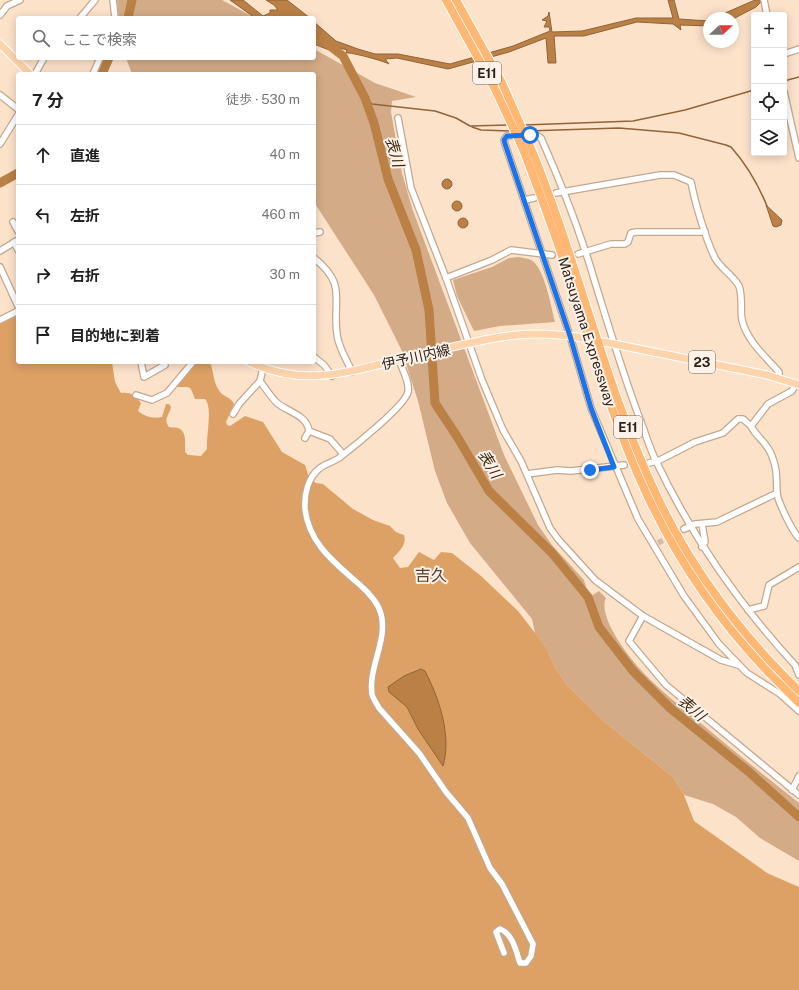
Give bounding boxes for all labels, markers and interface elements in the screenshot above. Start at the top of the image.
north arrow [703,12,739,48]
map controls [751,12,787,156]
button: + [751,12,787,48]
search box [16,16,316,60]
icon: search [30,27,52,49]
text: ここで検索 [62,31,137,48]
button: − [751,48,787,84]
road number: E11 [473,62,501,84]
button: locate [751,84,787,120]
text: 7 分 [32,90,63,110]
text: 徒歩 · 530 m [226,92,300,107]
button: layers [751,120,787,156]
route start [521,126,539,144]
water label: 表川 [383,135,408,171]
icon: ahead [32,144,54,166]
text: 直進 [70,147,100,164]
text: 40 m [269,147,300,162]
icon: left [32,204,54,226]
text: 左折 [70,207,100,224]
text: 460 m [261,207,300,222]
street label: Matsuyama Expressway [555,255,619,409]
icon: right [32,264,54,286]
text: 右折 [70,267,100,284]
text: 30 m [270,267,300,282]
icon: arrive [32,324,54,346]
text: 目的地に到着 [70,327,160,344]
street label: 伊予川内線 [380,341,452,373]
road number: 23 [689,351,715,373]
road number: E11 [614,416,642,438]
water label: 表川 [475,447,506,483]
route end [581,461,599,479]
district label: 吉久 [415,566,447,585]
water label: 表川 [675,692,710,725]

